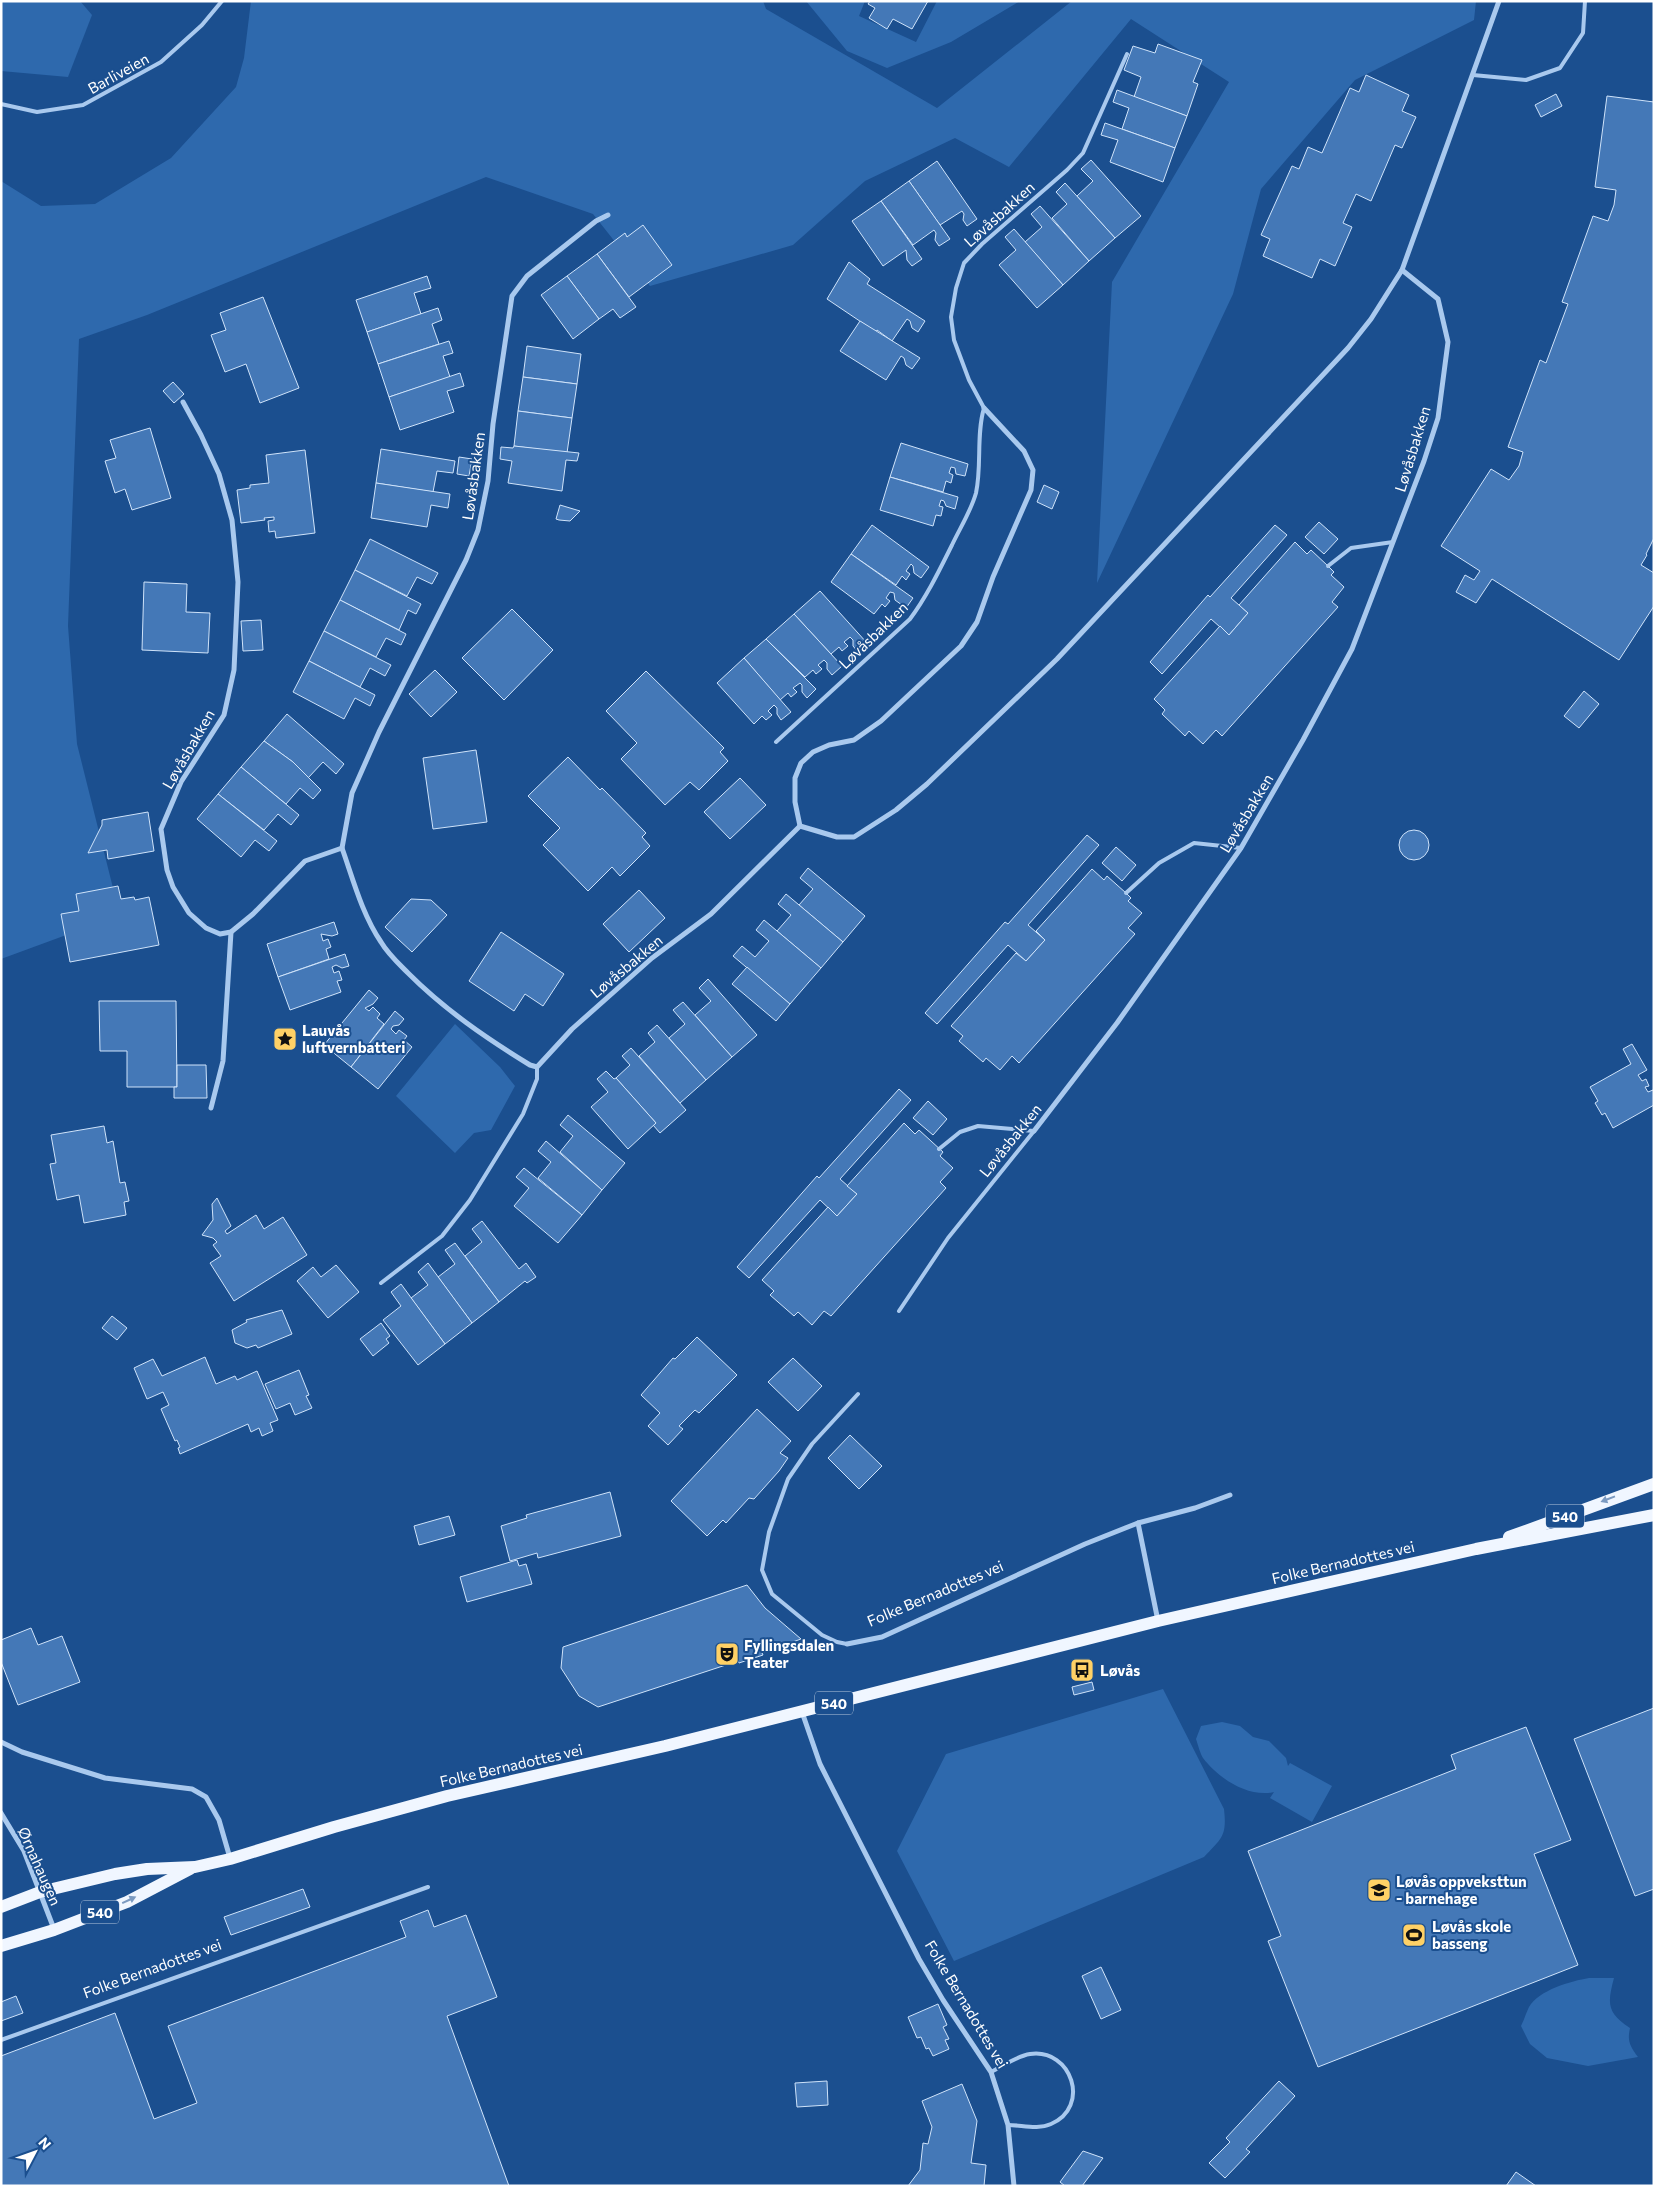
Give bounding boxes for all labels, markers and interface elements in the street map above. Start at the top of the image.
street label: Barliveien [84,49,152,97]
street label: Løvåsbakken [960,178,1038,250]
street label: Løvåsbakken [1390,404,1434,494]
street label: Løvåsbakken [458,431,488,521]
street label: Løvåsbakken [835,598,911,672]
street label: Løvåsbakken [158,706,218,792]
street label: Løvåsbakken [1215,770,1277,856]
street label: Løvåsbakken [586,931,666,1001]
place label: Lauvås luftvernbatteri [302,1021,405,1056]
place icon: Lauvås luftvernbatteri [272,1026,298,1052]
street label: Løvåsbakken [975,1100,1045,1180]
one-way arrow [1600,1496,1615,1503]
road number: 540 [1546,1504,1584,1528]
street label: Folke Bernadottes vei [1270,1537,1416,1587]
street label: Folke Bernadottes vei [864,1556,1006,1630]
place label: Fyllingsdalen Teater [744,1636,834,1671]
theatre icon: Fyllingsdalen Teater [714,1641,740,1667]
bus stop icon: Løvås [1069,1657,1095,1683]
place label: Løvås [1100,1661,1140,1679]
road number: 540 [815,1692,853,1715]
street label: Folke Bernadottes vei [438,1740,584,1790]
street label: Ørnahaugen [15,1824,65,1908]
place label: Løvås oppveksttun - barnehage [1396,1872,1527,1907]
school or university icon: Løvås oppveksttun - barnehage [1366,1877,1392,1903]
one-way arrow [122,1896,137,1904]
road number: 540 [81,1900,119,1924]
place label: Løvås skole basseng [1432,1917,1511,1952]
sports icon: Løvås skole basseng [1401,1922,1427,1948]
street label: Folke Bernadottes vei [80,1935,224,2001]
street label: Folke Bernadottes vei [922,1937,1012,2071]
north arrow [10,2127,60,2177]
text: N [35,2134,55,2153]

